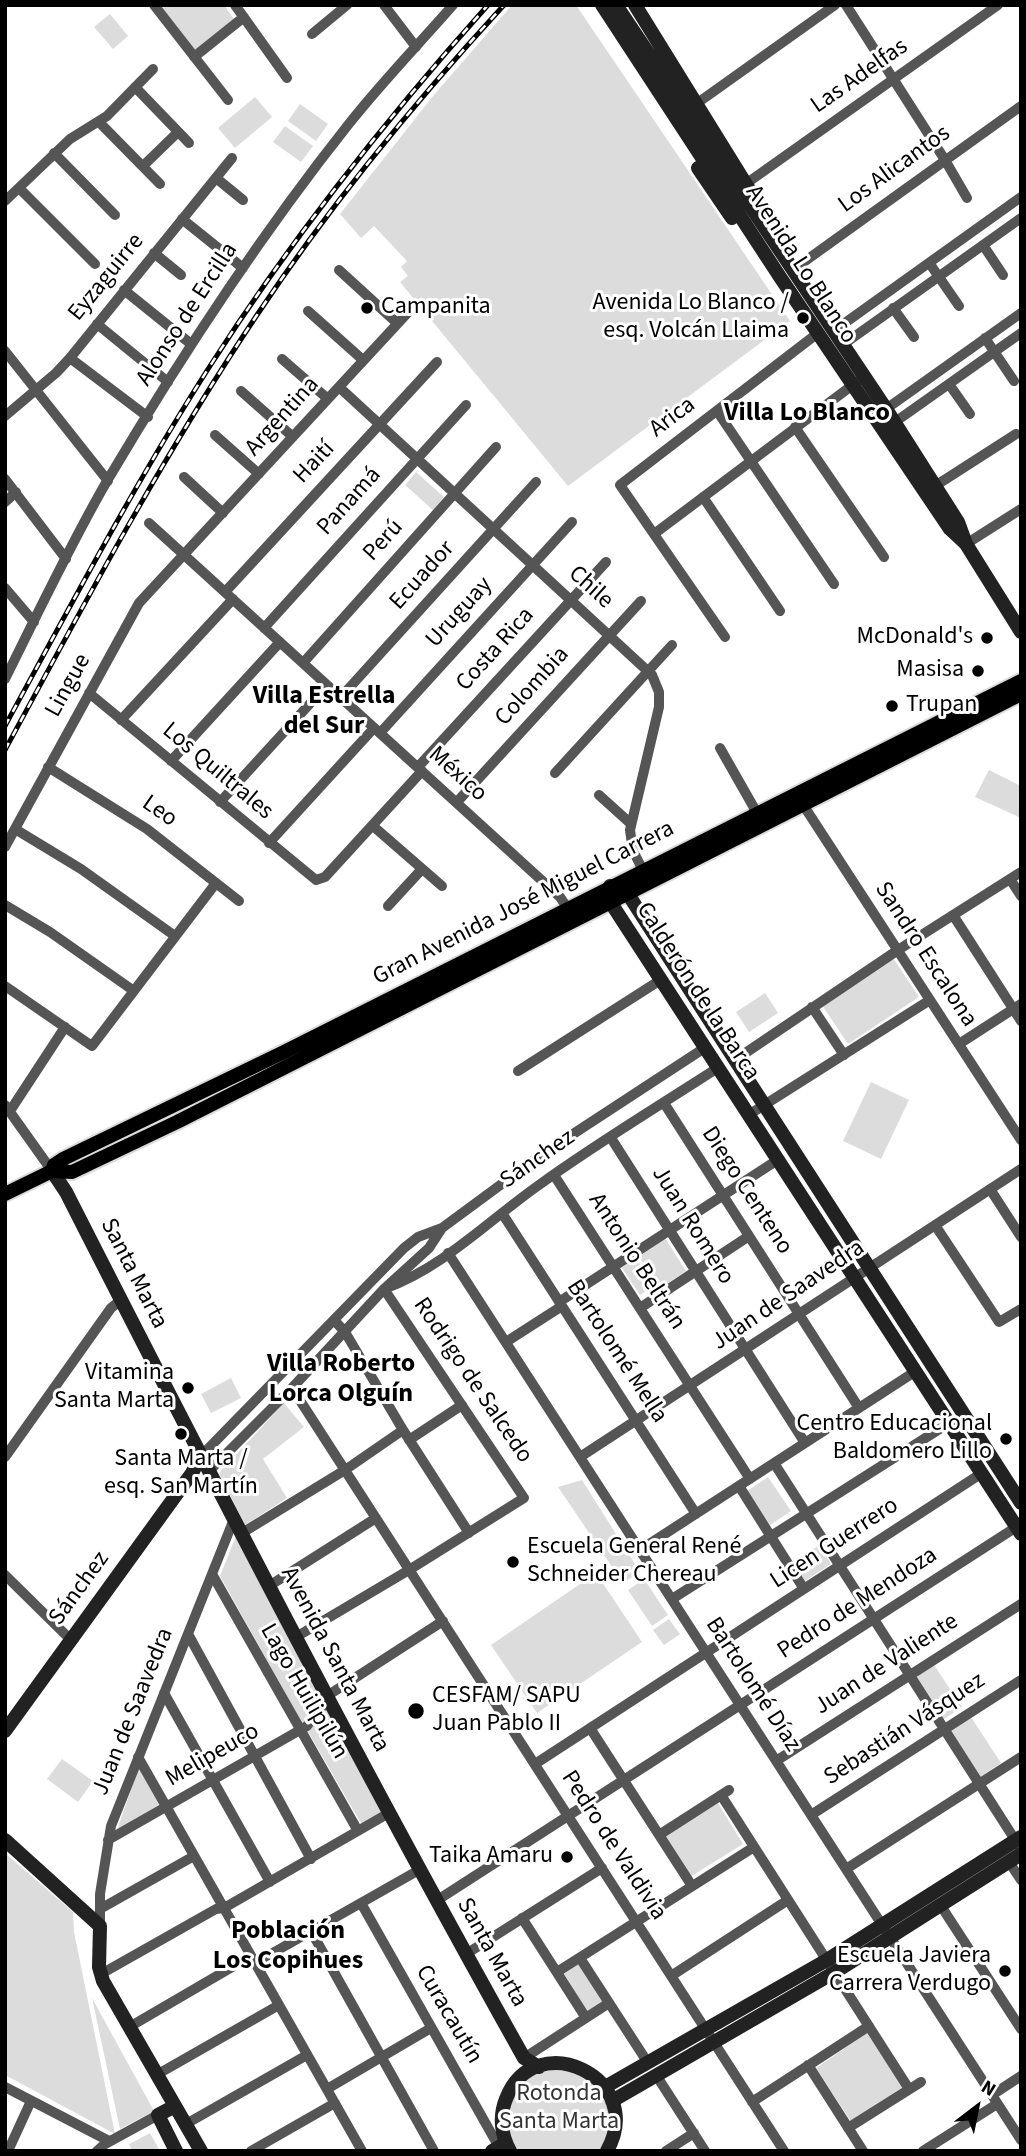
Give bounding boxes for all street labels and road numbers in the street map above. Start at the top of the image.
street label: Las Adelfas [806,33,914,121]
street label: Los Alicantos [834,120,956,220]
street label: Avenida Lo Blanco [738,180,862,350]
street label: Eyzaguirre [63,228,151,328]
street label: Alonso de Ercilla [131,238,245,392]
street label: Argentina [240,371,326,463]
street label: Arica [644,391,702,445]
street label: Haití [288,436,342,490]
street label: Panamá [312,462,388,542]
street label: Perú [358,514,410,568]
street label: Ecuador [384,535,462,617]
street label: Chile [562,560,618,616]
street label: Uruguay [421,572,499,654]
street label: Costa Rica [451,602,541,698]
street label: Colombia [490,641,576,733]
street label: Lingue [40,649,98,723]
street label: Los Quiltrales [156,717,278,827]
street label: México [422,741,492,809]
street label: Leo [136,790,182,834]
street label: Gran Avenida José Miguel Carrera [369,815,679,993]
street label: Sandro Escalona [867,877,983,1033]
street label: Calderón de la Barca [629,898,765,1086]
street label: Diego Centeno [694,1122,798,1260]
street label: Sánchez [495,1124,581,1196]
street label: Juan Romero [644,1162,740,1290]
street label: Antonio Beltrán [581,1188,691,1336]
street label: Santa Marta [93,1214,173,1334]
street label: Juan de Saavedra [707,1234,871,1358]
street label: Bartolomé Mella [559,1275,673,1429]
street label: Rodrigo de Salcedo [406,1293,538,1469]
street label: Licen Guerrero [766,1492,904,1596]
street label: Pedro de Mendoza [773,1542,943,1666]
street label: Sánchez [44,1546,116,1632]
street label: Avenida Santa Marta [273,1563,395,1757]
street label: Juan de Valiente [810,1608,964,1722]
street label: Bartolomé Díaz [698,1613,806,1757]
street label: Lago Huilipilún [253,1619,353,1765]
street label: Juan de Saavedra [87,1624,181,1800]
street label: Sebastián Vásquez [819,1667,991,1793]
street label: Melipeuco [161,1718,265,1794]
street label: Pedro de Valdivia [554,1766,672,1926]
street label: Santa Marta [449,1893,533,2013]
street label: Curacautín [408,1960,488,2070]

